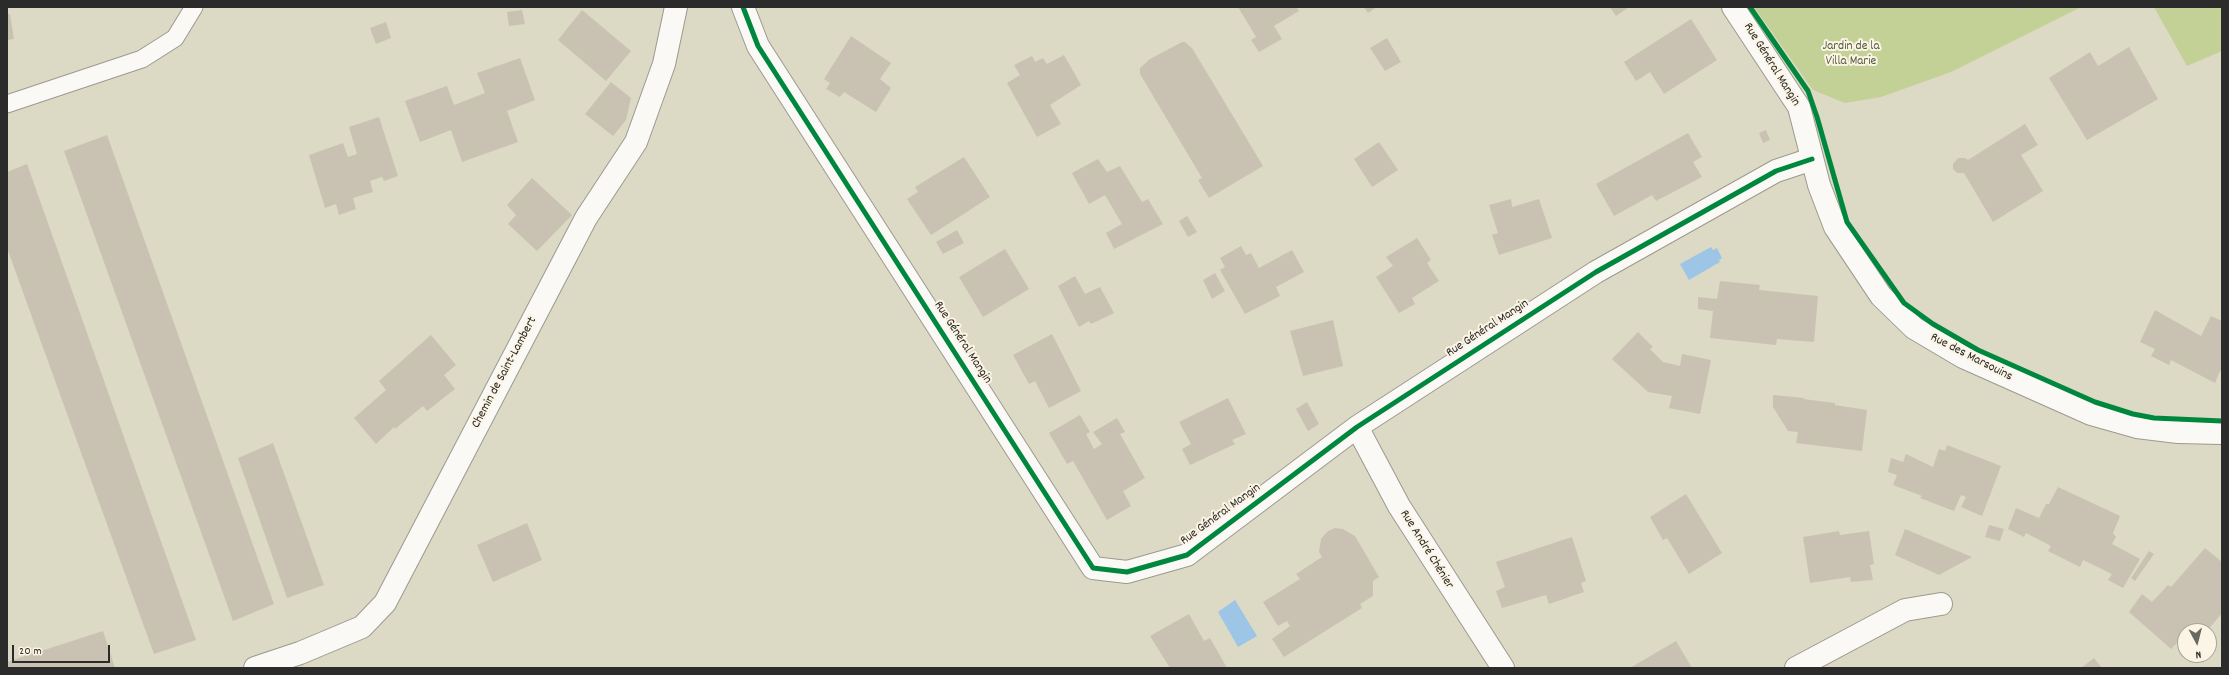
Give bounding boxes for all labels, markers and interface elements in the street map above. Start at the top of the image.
street label: Rue Général Mangin [1739,21,1803,109]
park label: Jardin de la Villa Marie [1822,39,1880,70]
street label: Rue Général Mangin [1444,297,1532,361]
street label: Rue Général Mangin [930,299,994,387]
street label: Chemin de Saint-Lambert [469,315,541,431]
street label: Rue des Marsouins [1927,331,2015,385]
street label: Rue Général Mangin [1178,481,1264,549]
street label: Rue André Chénier [1396,508,1456,592]
north arrow [2177,623,2217,663]
scale bar [14,637,112,663]
text: 20 m [19,643,42,660]
text: N [2195,646,2202,662]

